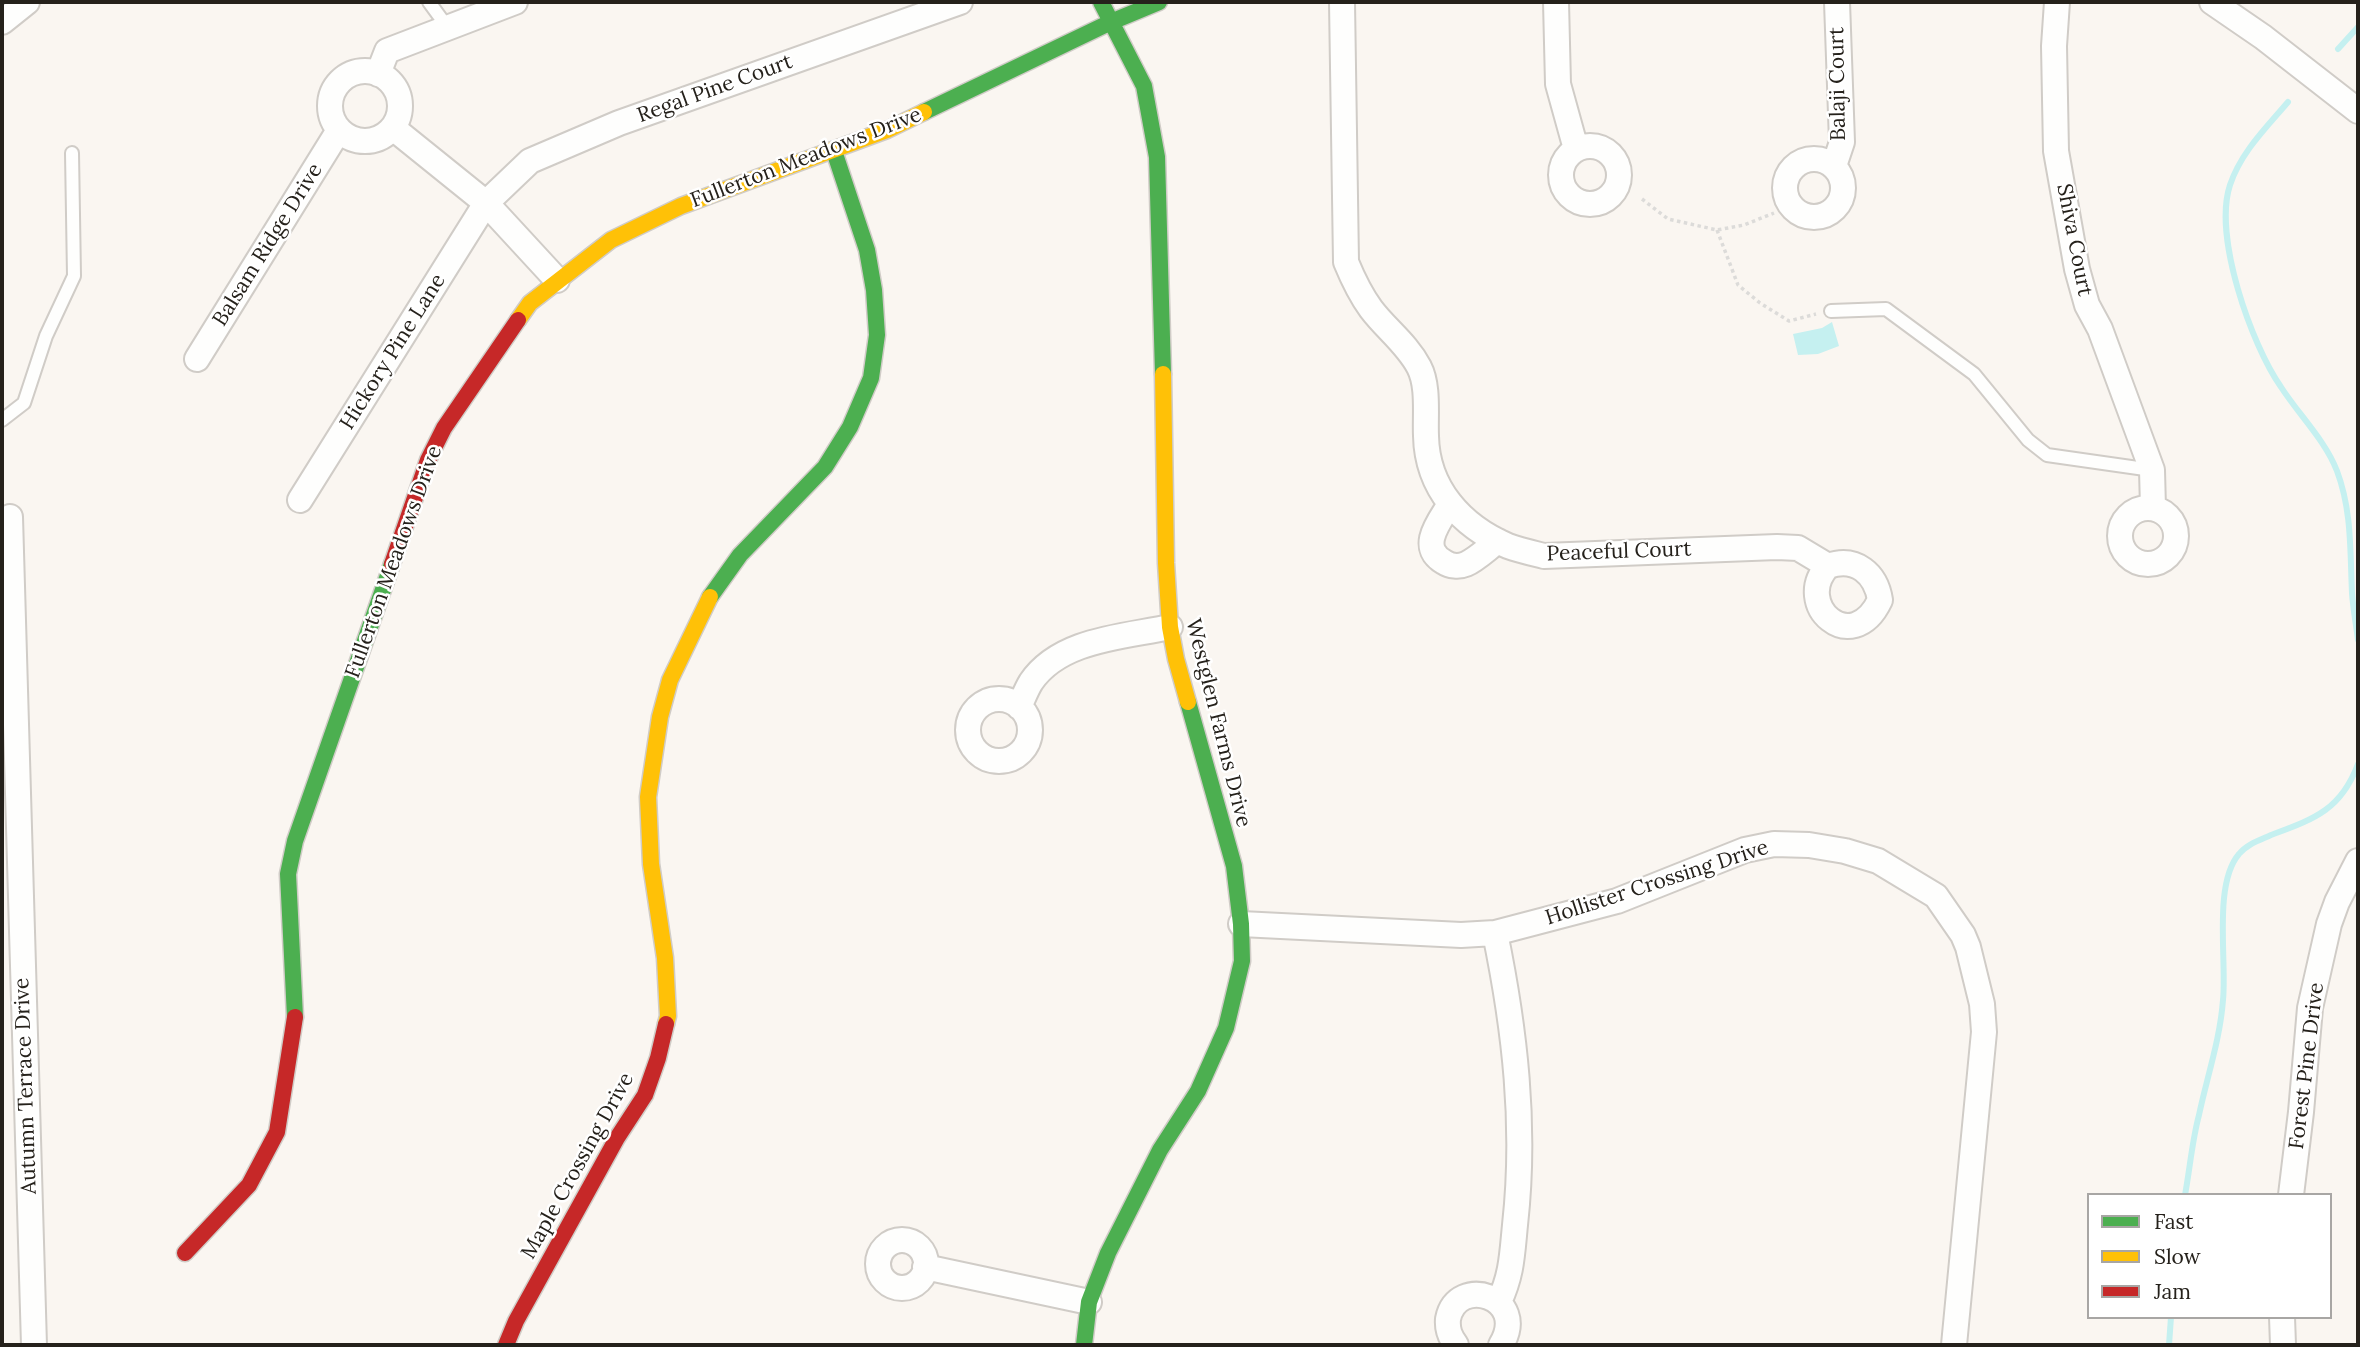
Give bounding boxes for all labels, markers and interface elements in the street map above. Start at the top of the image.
street label: Balaji Court [1824,27,1852,141]
street label: Regal Pine Court [634,49,796,129]
street label: Fullerton Meadows Drive [687,102,925,214]
street label: Balsam Ridge Drive [208,159,328,331]
street label: Shiva Court [2051,182,2097,298]
street label: Hickory Pine Lane [335,270,451,434]
street label: Fullerton Meadows Drive [340,443,448,681]
street label: Peaceful Court [1546,537,1692,567]
street label: Westglen Farms Drive [1180,616,1256,830]
street label: Hollister Crossing Drive [1542,835,1772,931]
street label: Autumn Terrace Drive [10,977,42,1195]
street label: Forest Pine Drive [2284,981,2330,1151]
street label: Maple Crossing Drive [516,1069,640,1263]
legend [2087,1193,2332,1319]
text: Fast [2154,1208,2193,1235]
text: Slow [2154,1243,2201,1270]
text: Jam [2154,1278,2191,1305]

